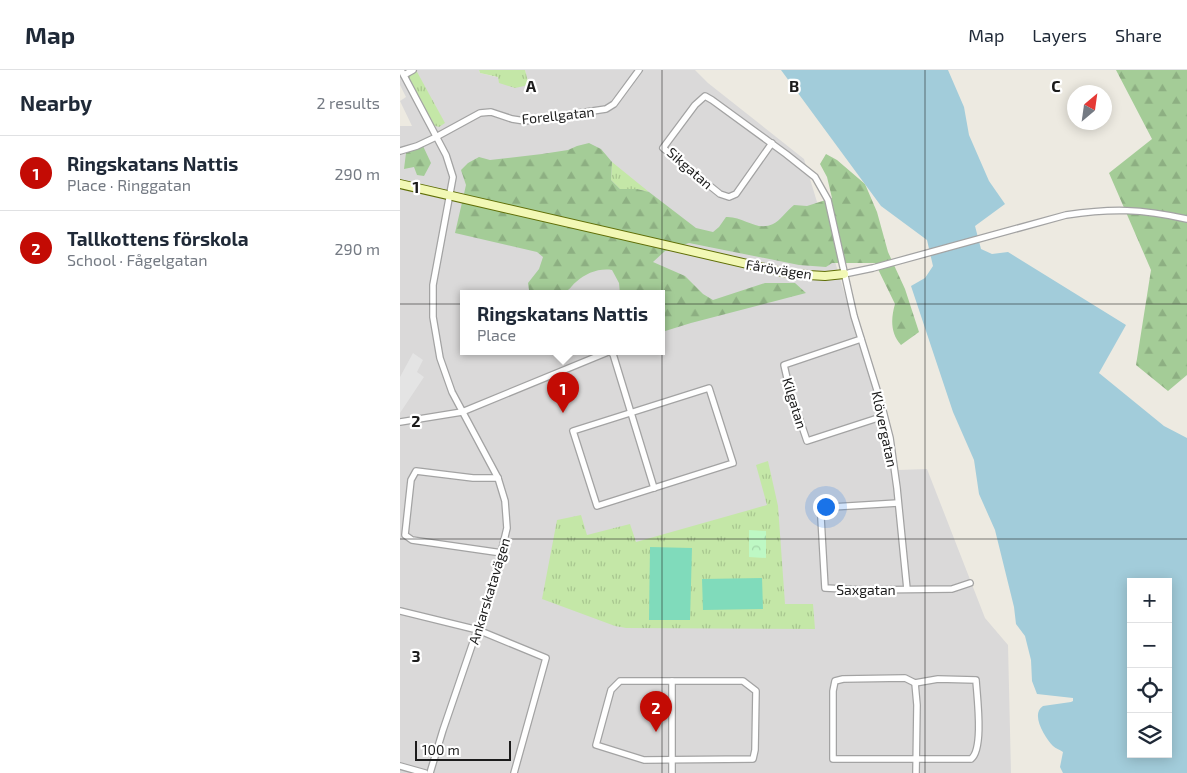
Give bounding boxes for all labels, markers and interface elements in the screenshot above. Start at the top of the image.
text: Map [25,20,75,49]
text: Map [968,24,1004,46]
text: Layers [1032,24,1087,46]
text: Share [1115,24,1162,46]
text: A [526,76,537,95]
text: B [789,76,799,95]
text: C [1051,76,1061,95]
north arrow [1067,85,1112,130]
text: Nearby [20,90,92,115]
text: 2 results [317,93,380,112]
street label: Forellgatan [521,103,595,127]
street label: Sikgatan [664,144,716,192]
text: Ringskatans Nattis [67,152,238,175]
text: 1 [33,164,39,183]
text: 290 m [335,164,380,183]
text: Place · Ringgatan [67,175,191,194]
text: 1 [413,177,419,196]
text: Tallkottens förskola [67,227,249,250]
text: 2 [31,239,41,258]
text: 290 m [335,239,380,258]
text: School · Fågelgatan [67,250,208,269]
street label: Fårövägen [745,255,813,283]
popup [460,290,665,355]
text: Ringskatans Nattis [477,302,648,325]
text: Place [477,325,516,344]
pin: 1 [547,372,579,413]
street label: Kilgatan [779,375,811,431]
street label: Klövergatan [869,389,901,469]
text: 2 [411,411,421,430]
your location [813,494,839,520]
street label: Ankarskatavägen [465,536,513,646]
map controls [1127,578,1172,758]
button: + [1127,578,1172,623]
street label: Saxgatan [836,581,896,598]
button: − [1127,623,1172,668]
text: 3 [411,646,421,665]
button: locate [1127,668,1172,713]
pin: 2 [640,691,672,732]
button: layers [1127,713,1172,758]
scale bar [415,738,511,761]
text: 100 m [422,741,460,758]

